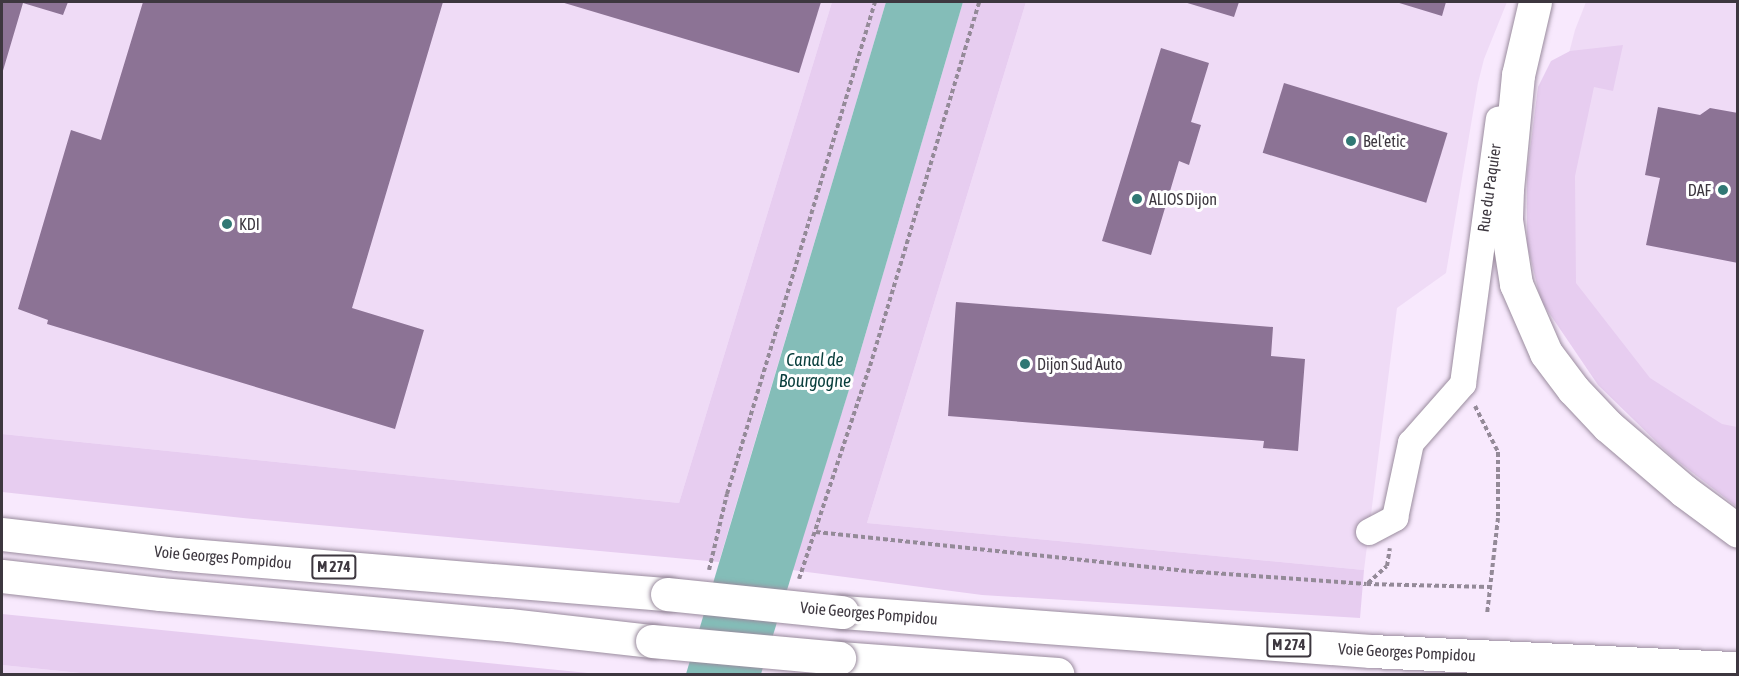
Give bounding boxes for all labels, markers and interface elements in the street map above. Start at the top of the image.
place label: Bel'etic [1363,131,1406,151]
marker: Bel'etic [1344,134,1358,148]
street label: Rue du Paquier [1473,143,1505,233]
place label: DAF [1688,180,1711,200]
marker: DAF [1716,183,1730,197]
place label: ALIOS Dijon [1149,189,1217,209]
marker: ALIOS Dijon [1130,192,1144,206]
place label: KDI [239,214,260,234]
marker: KDI [220,217,234,231]
water label: Canal de Bourgogne [779,350,851,392]
place label: Dijon Sud Auto [1037,354,1123,374]
marker: Dijon Sud Auto [1018,357,1032,371]
street label: Voie Georges Pompidou [153,541,293,573]
road number: M 274 [310,555,358,579]
street label: Voie Georges Pompidou [799,597,939,629]
road number: M 274 [1265,633,1313,657]
street label: Voie Georges Pompidou [1338,639,1476,665]

